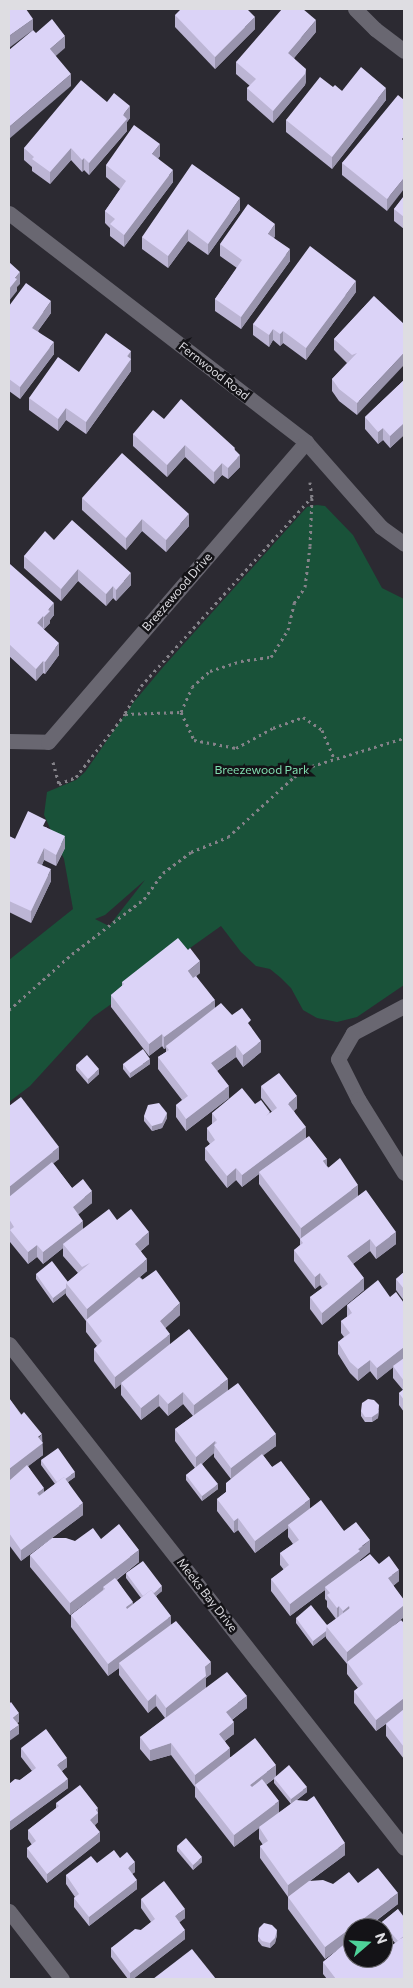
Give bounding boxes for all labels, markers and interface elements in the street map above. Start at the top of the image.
street label: Fernwood Road [176,339,252,403]
street label: Breezewood Drive [139,550,215,634]
park label: Breezewood Park [214,763,310,777]
street label: Meeks Bay Drive [174,1555,240,1635]
north arrow [343,1918,393,1968]
text: N [372,1931,391,1946]

